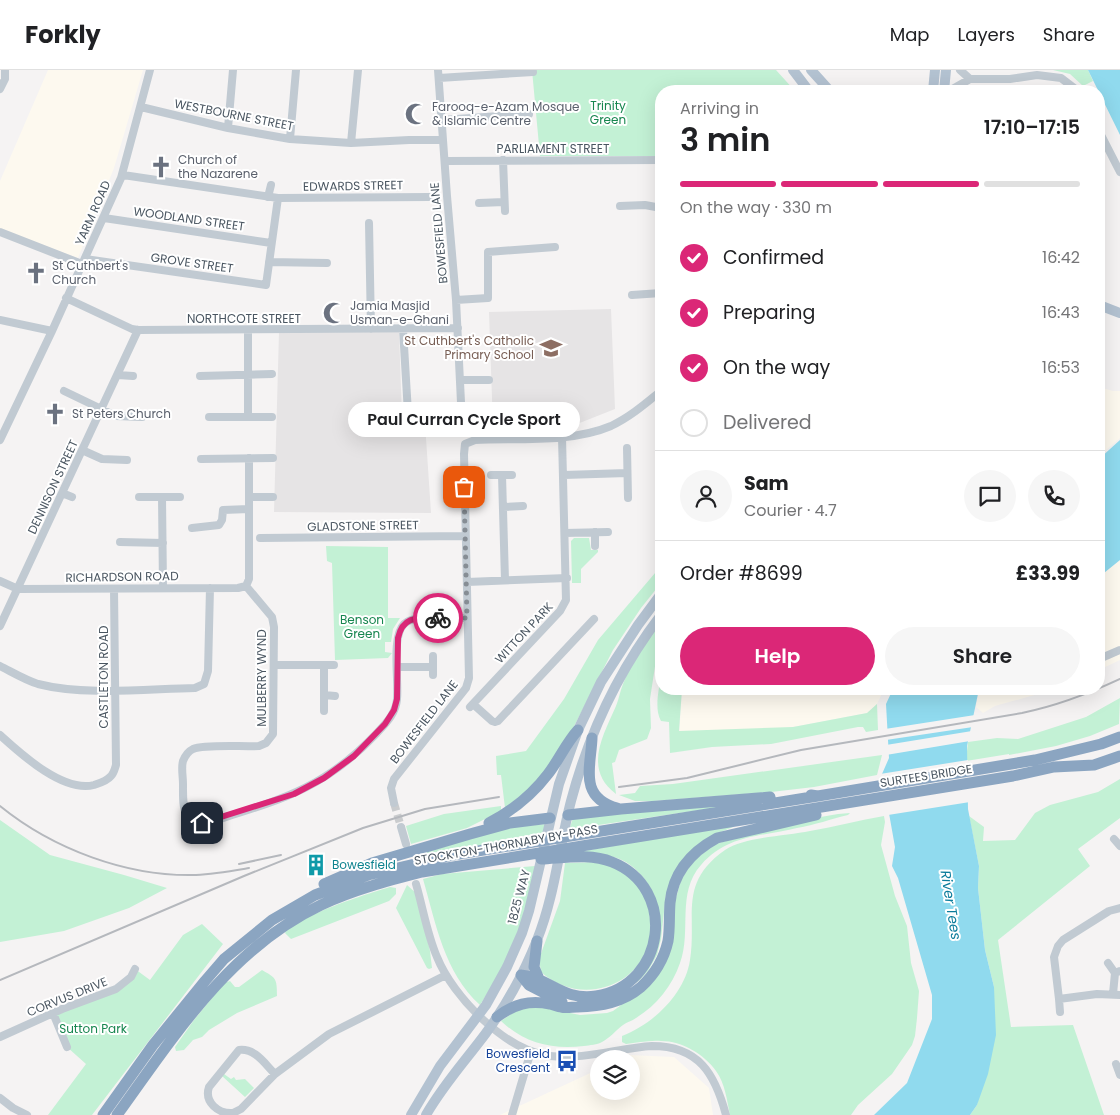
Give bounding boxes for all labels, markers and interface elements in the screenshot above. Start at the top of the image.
text: Forkly [25,18,101,51]
text: Map [890,22,930,47]
text: Layers [958,22,1015,47]
text: Share [1043,22,1095,47]
street label: WESTBOURNE STREET [173,95,296,134]
park label: Trinity Green [590,97,626,128]
text: Arriving in [680,97,759,120]
place label: Farooq-e-Azam Mosque & Islamic Centre [432,98,580,129]
mosque icon: Farooq-e-Azam Mosque & Islamic Centre [403,101,429,127]
text: 17:10–17:15 [984,114,1080,141]
text: 3 min [680,117,770,162]
street label: PARLIAMENT STREET [497,140,610,157]
place label: Church of the Nazarene [178,151,258,182]
church icon: Church of the Nazarene [148,154,174,180]
street label: EDWARDS STREET [303,176,404,195]
street label: YARM ROAD [71,178,114,248]
street label: BOWESFIELD LANE [426,182,451,284]
text: On the way · 330 m [680,196,832,219]
street label: WOODLAND STREET [132,202,246,235]
icon: check [680,244,708,272]
text: Confirmed [723,244,824,271]
text: 16:42 [1042,246,1080,269]
street label: GROVE STREET [150,248,235,277]
place label: St Cuthbert's Church [52,257,128,288]
church icon: St Cuthbert's Church [23,260,49,286]
place label: Jamia Masjid Usman-e-Ghani [350,297,449,328]
icon: check [680,299,708,327]
text: Preparing [723,299,815,326]
mosque icon: Jamia Masjid Usman-e-Ghani [321,300,347,326]
text: 16:43 [1042,301,1080,324]
street label: NORTHCOTE STREET [187,310,302,327]
place label: St Cuthbert's Catholic Primary School [404,332,534,363]
school or university icon: St Cuthbert's Catholic Primary School [538,335,564,361]
icon: check [680,354,708,382]
text: On the way [723,354,830,381]
text: 16:53 [1042,356,1080,379]
church icon: St Peters Church [42,401,68,427]
callout: Paul Curran Cycle Sport [348,402,580,437]
place label: St Peters Church [72,405,171,422]
text: Paul Curran Cycle Sport [367,408,561,431]
text: Delivered [723,409,812,436]
street label: DENNISON STREET [23,436,82,537]
pin [443,466,485,508]
button: person [680,470,732,522]
text: Sam [744,470,789,497]
button: chat [964,470,1016,522]
button: phone [1028,470,1080,522]
icon: bag [450,473,478,501]
text: Courier · 4.7 [744,499,837,522]
street label: GLADSTONE STREET [307,516,419,535]
text: Order #8699 [680,560,803,587]
text: £33.99 [1016,560,1080,587]
street label: RICHARDSON ROAD [65,567,179,586]
courier [413,593,463,643]
street label: WITTON PARK [491,598,557,667]
icon: bike [424,604,452,632]
park label: Benson Green [340,611,384,642]
street label: CASTLETON ROAD [95,625,112,729]
button: Help [680,627,875,685]
button: Share [885,627,1080,685]
street label: MULBERRY WYND [253,629,270,727]
street label: BOWESFIELD LANE [386,676,462,767]
street label: SURTEES BRIDGE [879,760,973,791]
pin [181,802,223,844]
icon: home [188,809,216,837]
street label: STOCKTON-THORNABY BY-PASS [413,820,599,869]
building icon: Bowesfield [303,852,329,878]
place label: Bowesfield [332,856,396,873]
street label: 1825 WAY [503,868,534,926]
water label: River Tees [936,869,966,941]
street label: CORVUS DRIVE [24,973,110,1020]
park label: Sutton Park [59,1020,128,1037]
place label: Bowesfield Crescent [486,1045,550,1076]
bus stop icon: Bowesfield Crescent [554,1048,580,1074]
map controls [590,1050,640,1100]
button: layers [590,1050,640,1100]

